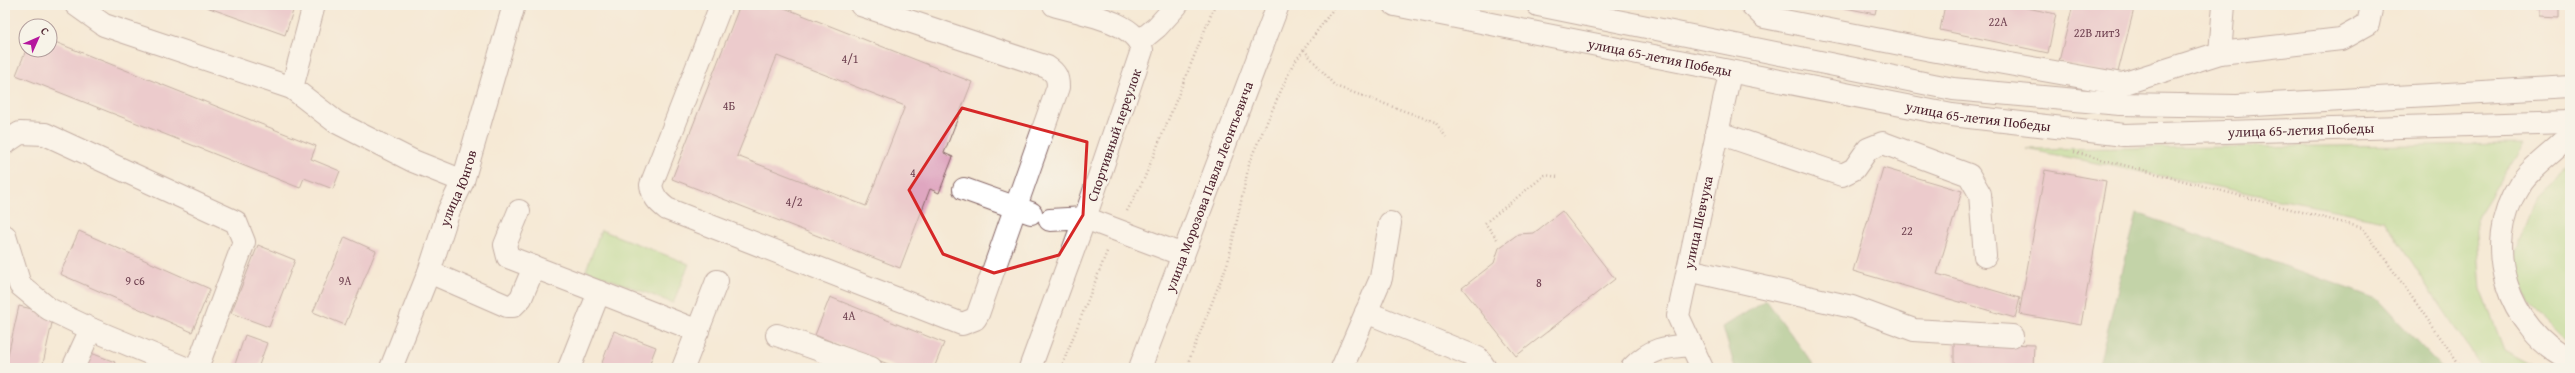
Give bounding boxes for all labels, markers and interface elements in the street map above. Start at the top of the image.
house number: 22А [1989,13,2008,30]
north arrow [18,18,58,58]
text: С [37,23,53,39]
house number: 22В лит3 [2074,24,2120,41]
street label: улица 65-летия Победы [1585,33,1734,81]
house number: 4/1 [841,50,859,67]
street label: Спортивный переулок [1082,65,1146,204]
street label: улица Морозова Павла Леонтьевича [1159,78,1258,296]
street label: улица 65-летия Победы [1903,96,2052,136]
house number: 4Б [723,97,735,114]
street label: улица 65-летия Победы [2227,118,2375,142]
street label: улица Юнгов [434,147,482,230]
house number: 4 [910,164,916,181]
street label: улица Шевчука [1678,174,1718,272]
house number: 4/2 [785,193,803,210]
house number: 22 [1901,222,1913,239]
house number: 9 с6 [125,272,145,289]
house number: 9А [338,272,352,289]
house number: 8 [1536,274,1542,291]
house number: 4А [842,307,856,324]

